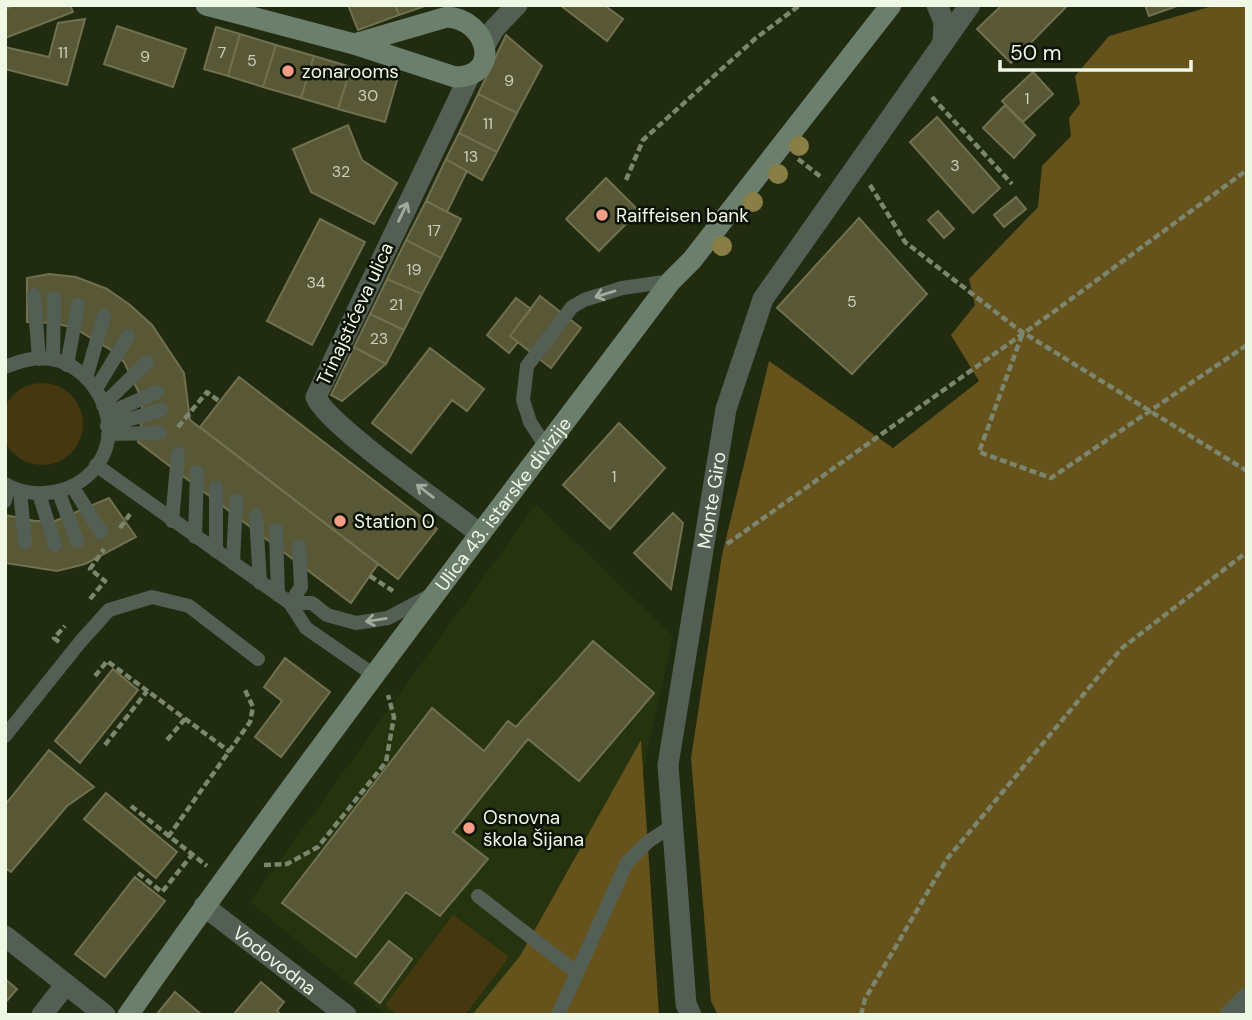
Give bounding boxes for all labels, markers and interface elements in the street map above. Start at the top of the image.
scale bar [1000,28,1191,72]
text: 50 m [1010,39,1061,67]
house number: 11 [58,42,68,63]
house number: 7 [218,42,226,63]
house number: 9 [140,46,150,67]
house number: 5 [247,50,257,71]
place label: zonarooms [302,59,399,84]
marker: zonarooms [280,63,296,79]
house number: 9 [504,70,514,91]
house number: 30 [358,85,378,106]
house number: 1 [1025,88,1030,109]
house number: 11 [483,113,493,134]
house number: 13 [464,146,478,167]
house number: 3 [950,155,960,176]
house number: 32 [332,161,350,182]
one-way arrow [397,202,411,223]
place label: Raiffeisen bank [616,203,749,228]
marker: Raiffeisen bank [594,207,610,223]
house number: 17 [427,220,441,241]
street label: Trinajstićeva ulica [311,238,399,390]
house number: 19 [406,259,422,280]
house number: 34 [306,272,326,293]
one-way arrow [594,288,616,301]
house number: 5 [847,291,857,312]
house number: 21 [389,294,403,315]
house number: 23 [370,328,388,349]
street label: Ulica 43. istarske divizije [429,412,577,596]
street label: Monte Giro [691,450,731,551]
house number: 1 [612,466,617,487]
one-way arrow [416,483,435,498]
place label: Station 0 [354,509,435,534]
marker: Station 0 [332,513,348,529]
one-way arrow [365,614,388,627]
place label: Osnovna škola Šijana [483,805,584,852]
marker: Osnovna škola Šijana [461,820,477,836]
street label: Vodovodna [228,920,322,1000]

